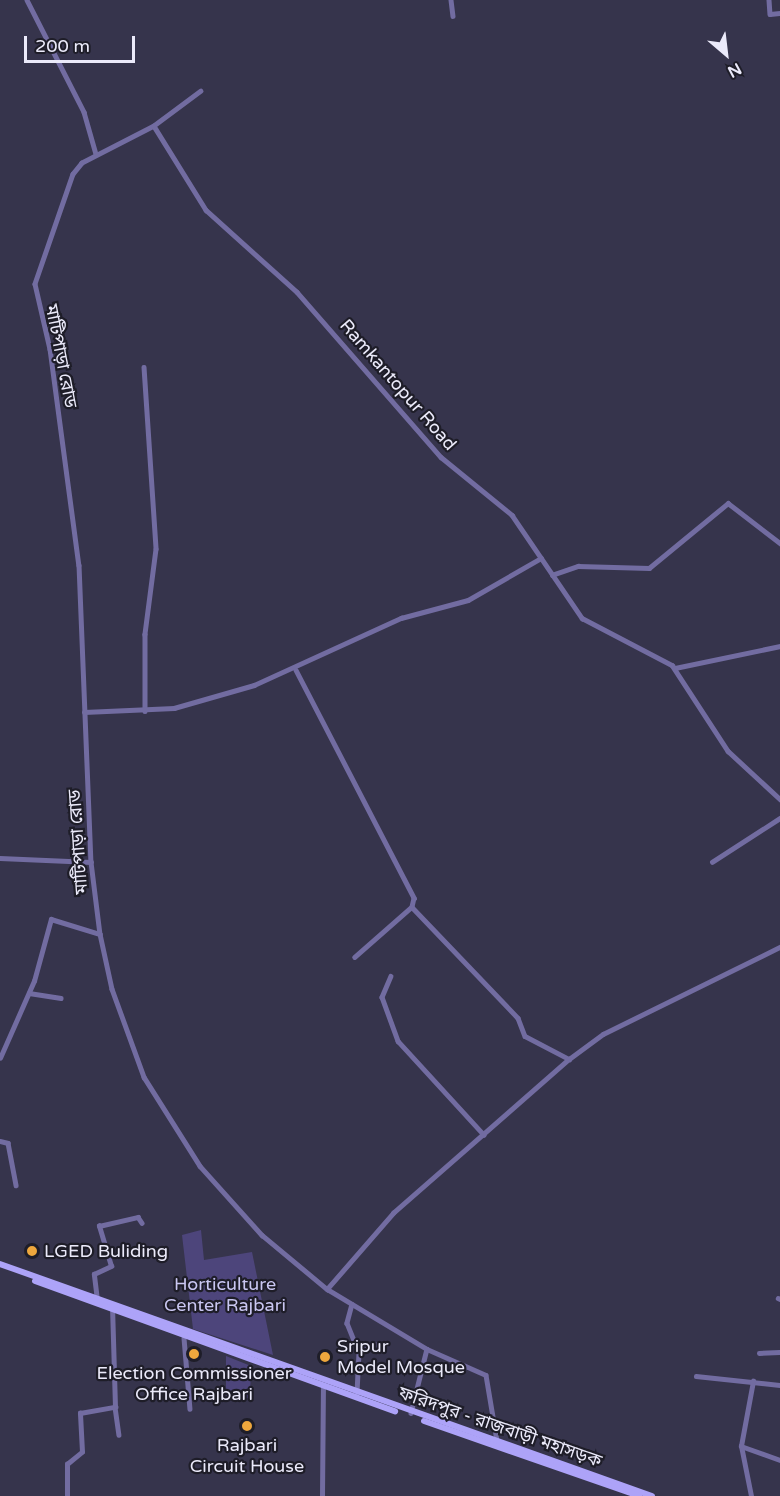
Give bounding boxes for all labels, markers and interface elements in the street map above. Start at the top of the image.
scale bar [27,24,138,62]
north arrow [696,24,756,84]
text: 200 m [35,35,90,57]
text: N [724,58,745,82]
street label: মাটিপাড়া রোড [40,302,82,410]
street label: Ramkantopur Road [335,315,461,455]
street label: মাটিপাড়া রোড [64,789,92,895]
place label: LGED Buliding [44,1240,168,1262]
marker: LGED Buliding [25,1244,39,1258]
park label: Horticulture Center Rajbari [164,1274,286,1316]
place label: Sripur Model Mosque [337,1336,465,1378]
marker: Election Commissioner Office Rajbari [187,1347,201,1361]
marker: Sripur Model Mosque [318,1350,332,1364]
place label: Election Commissioner Office Rajbari [96,1363,292,1406]
street label: ফরিদপুর - রাজবাড়ী মহাসড়ক [396,1382,604,1472]
marker: Rajbari Circuit House [240,1419,254,1433]
place label: Rajbari Circuit House [190,1435,304,1478]

